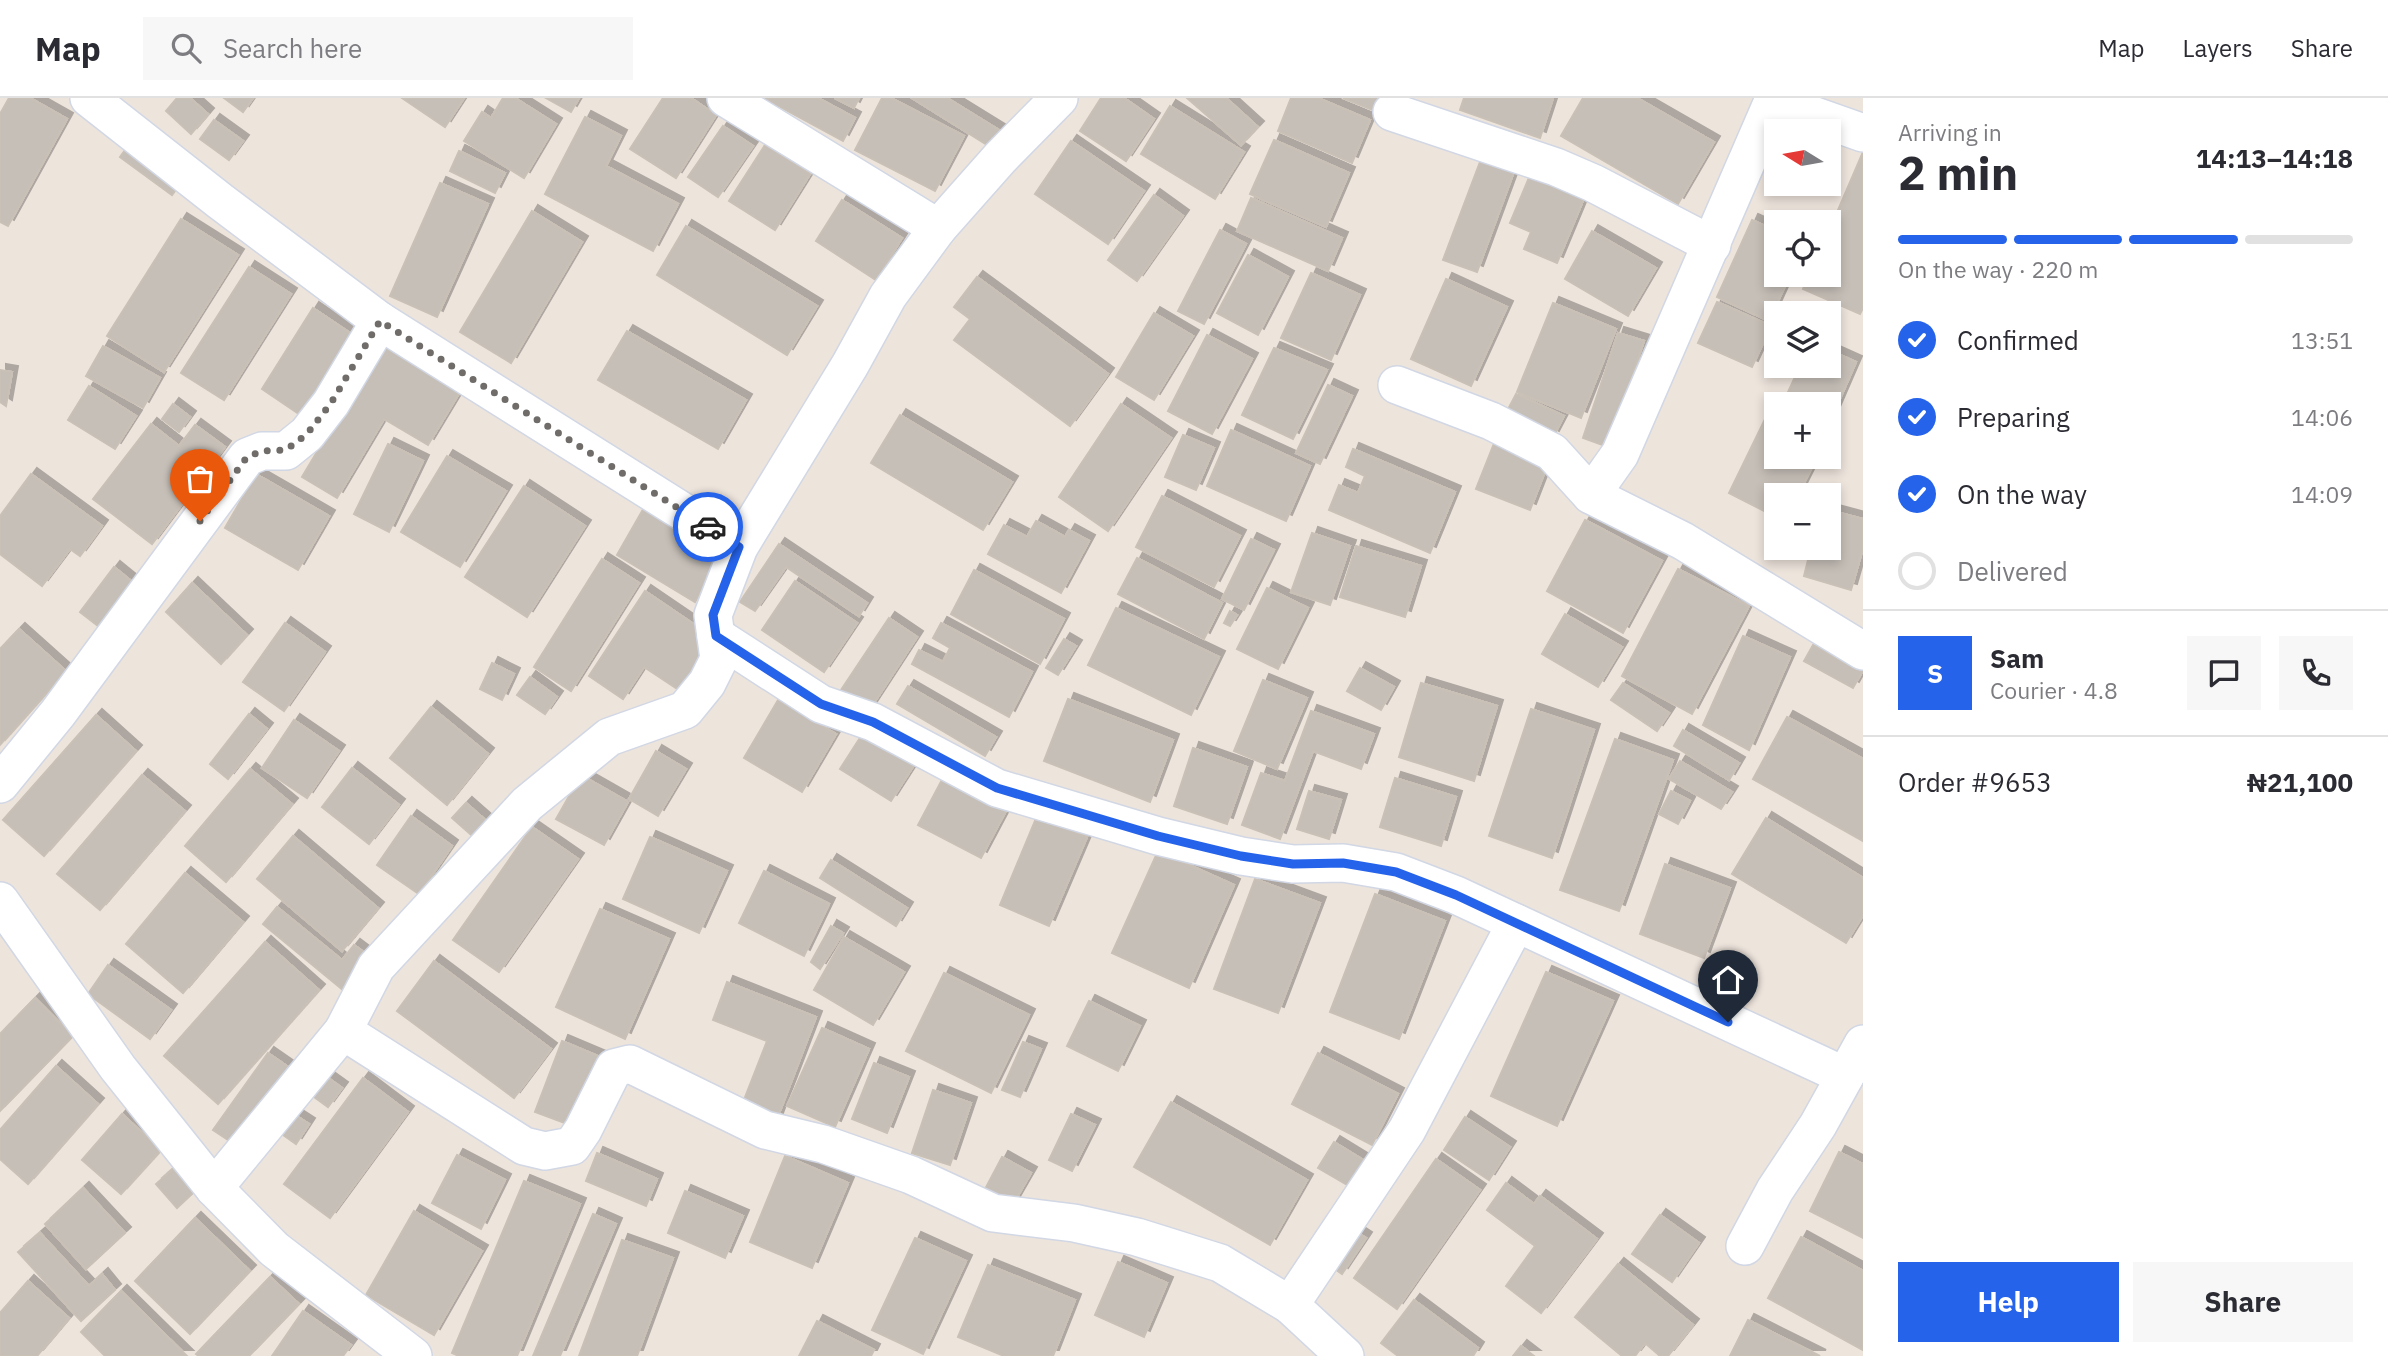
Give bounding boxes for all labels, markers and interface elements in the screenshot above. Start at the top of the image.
search box [143,17,633,80]
text: Map [35,27,101,70]
icon: search [167,29,205,67]
text: Search here [223,31,362,65]
text: Map [2098,32,2145,64]
text: Layers [2183,32,2253,64]
text: Share [2291,32,2353,64]
text: Arriving in [1898,117,2002,147]
north arrow [1764,119,1841,196]
map controls [1764,119,1841,560]
text: 14:13–14:18 [2196,141,2353,175]
text: 2 min [1898,143,2018,203]
button: locate [1764,210,1841,287]
text: On the way · 220 m [1898,254,2098,284]
button: layers [1764,301,1841,378]
icon: check [1898,321,1936,359]
text: Confirmed [1957,323,2079,357]
text: 13:51 [2291,325,2353,355]
button: + [1764,392,1841,469]
icon: check [1898,398,1936,436]
text: Preparing [1957,400,2070,434]
text: 14:06 [2291,402,2353,432]
pin [170,449,230,521]
icon: bag [181,460,219,498]
icon: check [1898,475,1936,513]
text: On the way [1957,477,2087,511]
text: 14:09 [2291,479,2353,509]
button: − [1764,483,1841,560]
courier [673,492,743,562]
icon: car [689,508,727,546]
text: Delivered [1957,554,2068,588]
button: chat [2187,636,2261,710]
button: phone [2279,636,2353,710]
text: Sam [1990,641,2044,675]
text: S [1927,656,1943,690]
text: Courier · 4.8 [1990,675,2118,705]
text: Order #9653 [1898,765,2052,799]
text: ₦21,100 [2247,765,2353,799]
pin [1698,950,1758,1022]
icon: home [1709,961,1747,999]
button: Help [1898,1262,2119,1342]
button: Share [2133,1262,2353,1342]

